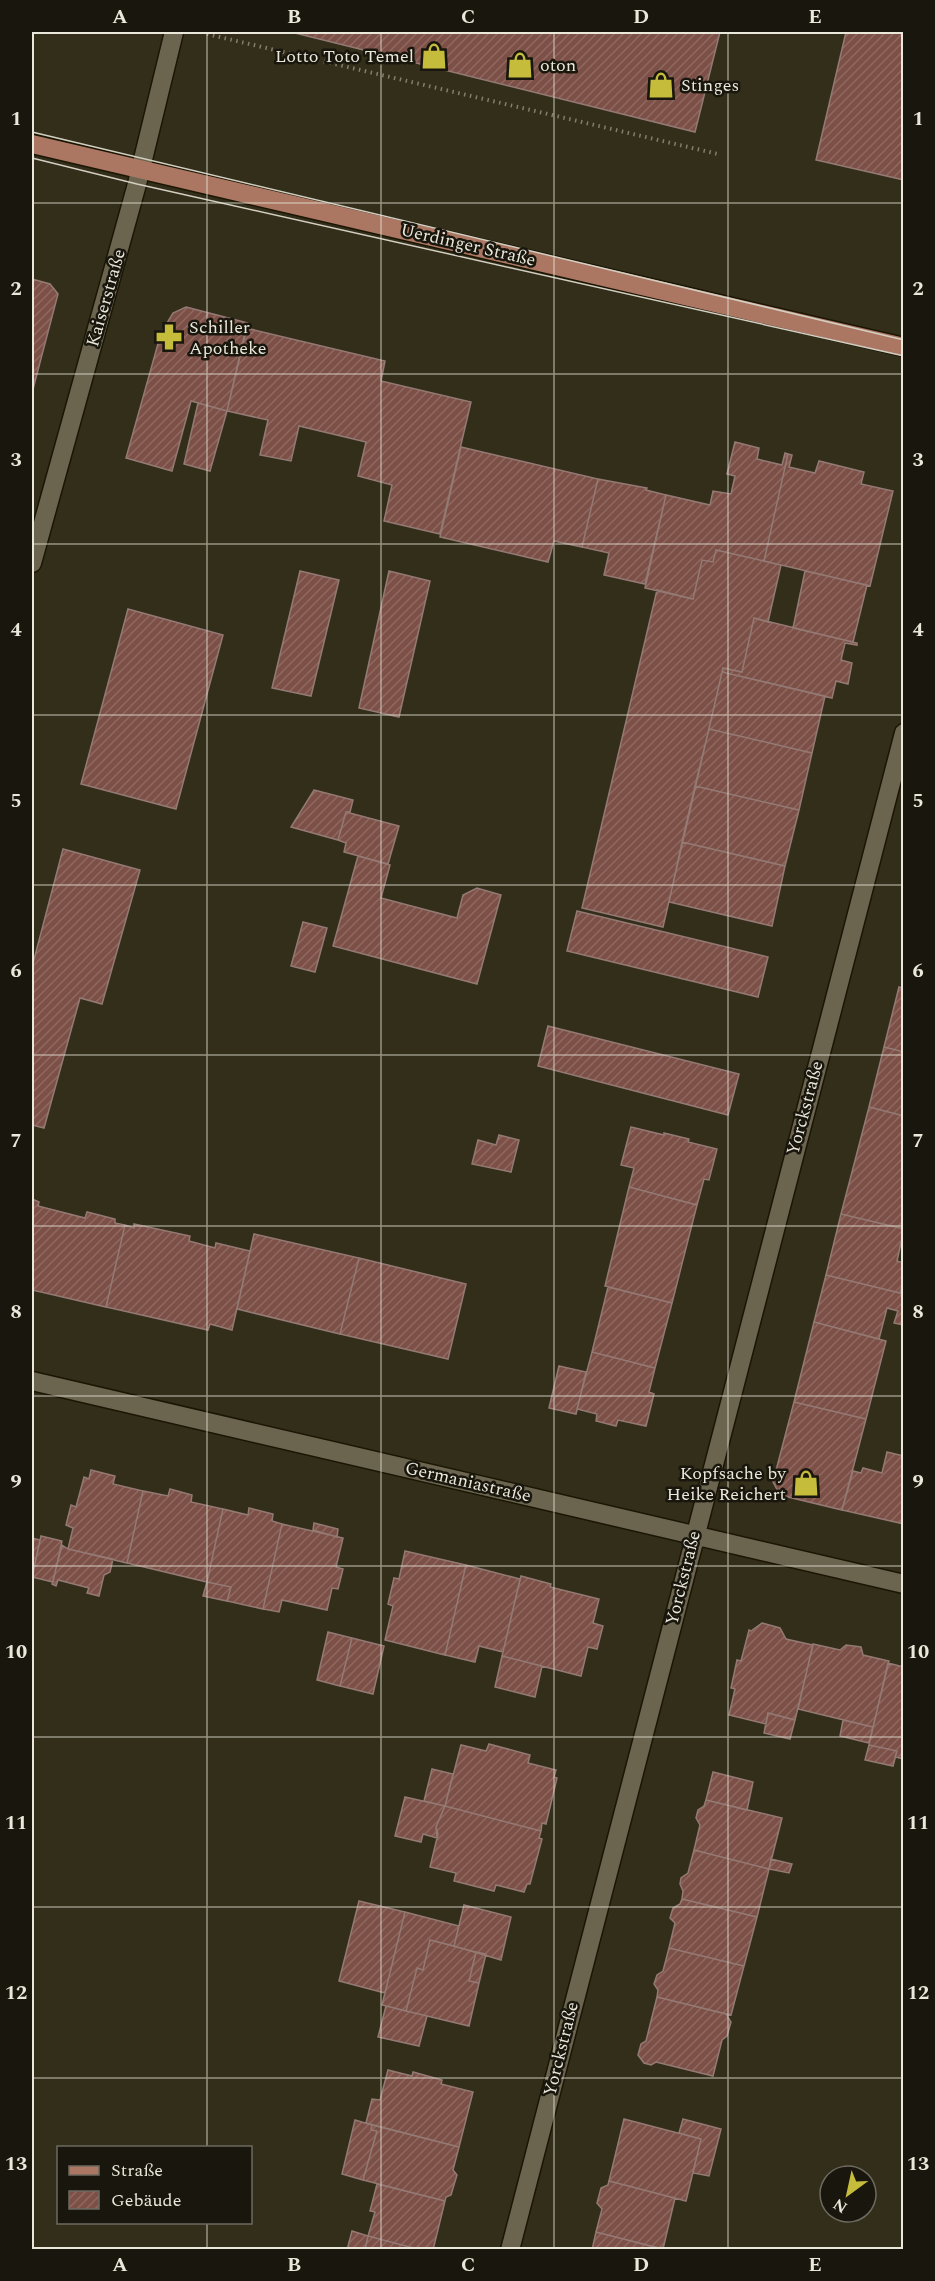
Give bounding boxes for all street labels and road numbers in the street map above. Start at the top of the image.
street label: Uerdinger Straße [398,216,538,274]
street label: Kaiserstraße [79,246,133,350]
street label: Yorckstraße [779,1058,831,1158]
street label: Germaniastraße [402,1454,534,1510]
street label: Yorckstraße [658,1528,708,1628]
street label: Yorckstraße [536,1999,586,2099]

